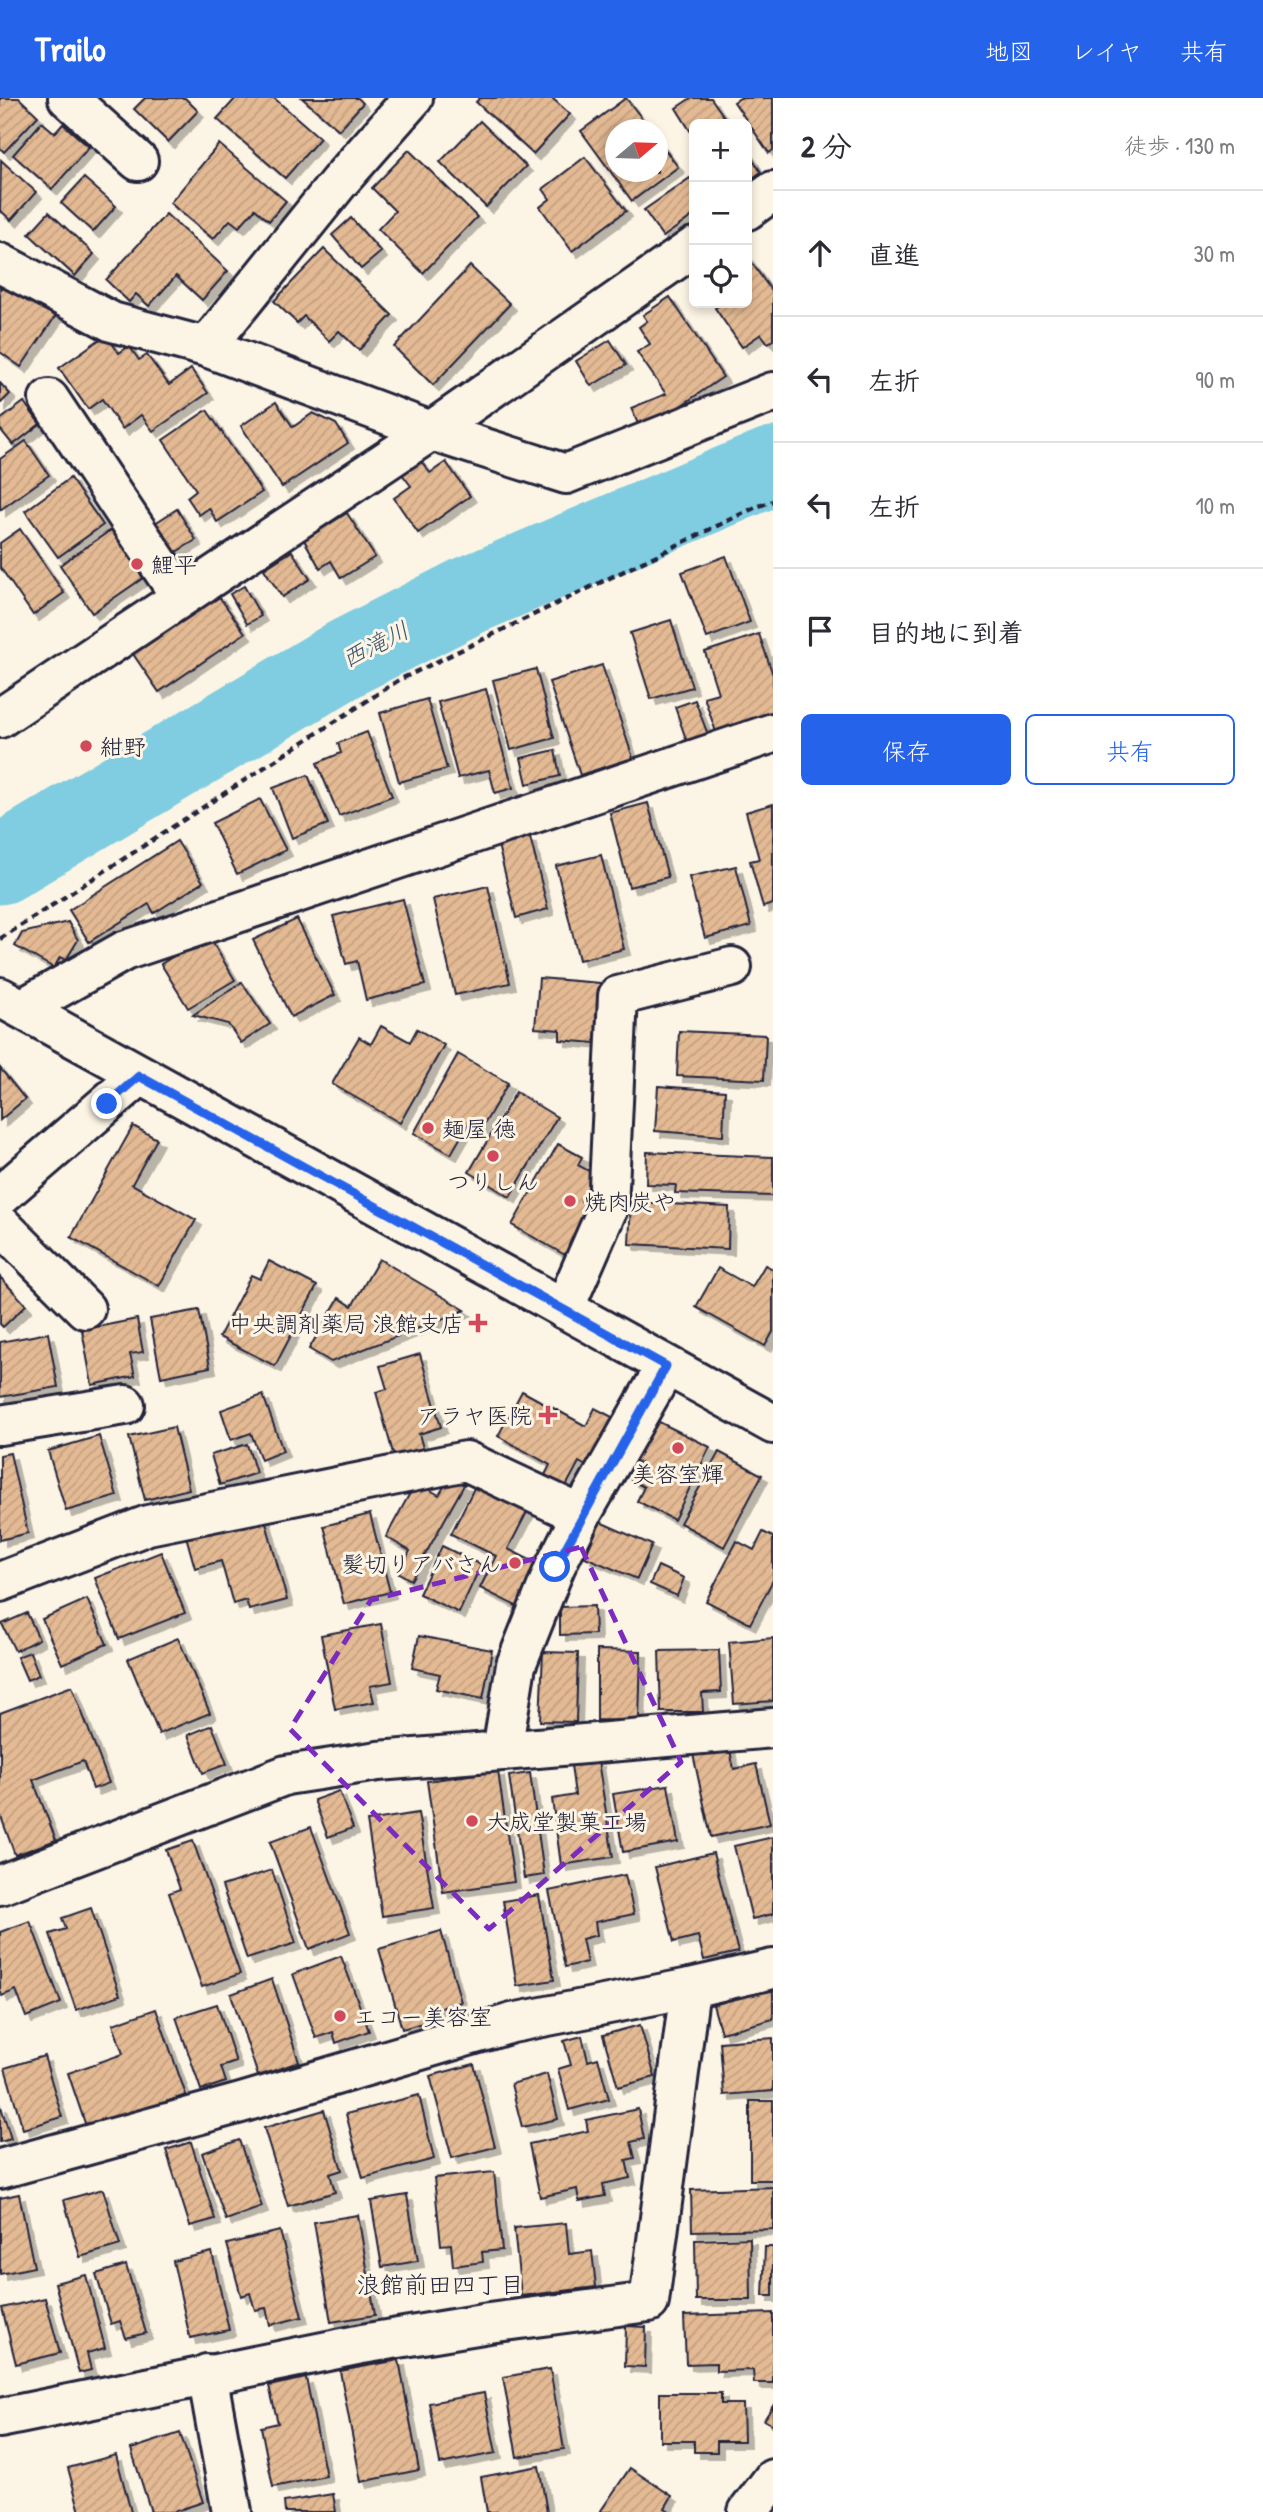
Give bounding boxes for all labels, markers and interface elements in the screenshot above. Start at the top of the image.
text: Trailo [35,27,106,71]
text: 地図 [985,35,1033,67]
text: レイヤ [1071,35,1142,67]
text: 共有 [1180,35,1228,67]
north arrow [605,119,668,182]
map controls [689,119,752,308]
button: + [689,119,752,182]
text: 2 分 [801,126,852,166]
text: 徒歩 · 130 m [1124,130,1235,161]
button: − [689,182,752,245]
icon: ahead [801,234,839,272]
text: 直進 [868,237,920,272]
text: 30 m [1193,238,1235,269]
button: locate [689,245,752,308]
icon: left [801,360,839,398]
text: 左折 [868,363,920,398]
text: 90 m [1195,364,1235,395]
icon: left [801,486,839,524]
text: 左折 [868,489,920,524]
text: 10 m [1195,490,1235,521]
place label: 鯉平 [151,549,197,580]
marker: 鯉平 [129,556,145,572]
icon: arrive [801,612,839,650]
water label: 西滝川 [336,613,414,675]
text: 目的地に到着 [868,615,1024,650]
button: 保存 [801,714,1011,785]
button: 共有 [1025,714,1235,785]
place label: 紺野 [100,731,146,762]
marker: 紺野 [78,738,94,754]
route end [91,1088,122,1119]
place label: 麺屋 徳 [442,1113,516,1144]
marker: 麺屋 徳 [420,1120,436,1136]
marker: つりしん [485,1148,501,1164]
place label: つりしん [447,1166,539,1197]
place label: 焼肉炭や [584,1186,676,1217]
marker: 焼肉炭や [562,1193,578,1209]
place label: 中央調剤薬局 浪館支店 [229,1308,464,1339]
marker: 中央調剤薬局 浪館支店 [470,1315,486,1331]
place label: アラヤ医院 [417,1400,532,1431]
marker: アラヤ医院 [538,1405,558,1425]
marker: 美容室輝 [670,1440,686,1456]
place label: 美容室輝 [632,1458,724,1489]
place label: 髪切りアバさん [341,1548,501,1579]
route start [539,1551,570,1582]
marker: 髪切りアバさん [507,1555,523,1571]
place label: 大成堂製菓工場 [486,1806,647,1837]
marker: 大成堂製菓工場 [464,1813,480,1829]
place label: エコー美容室 [354,2001,492,2032]
marker: エコー美容室 [332,2008,348,2024]
district label: 浪館前田四丁目 [356,2268,524,2300]

